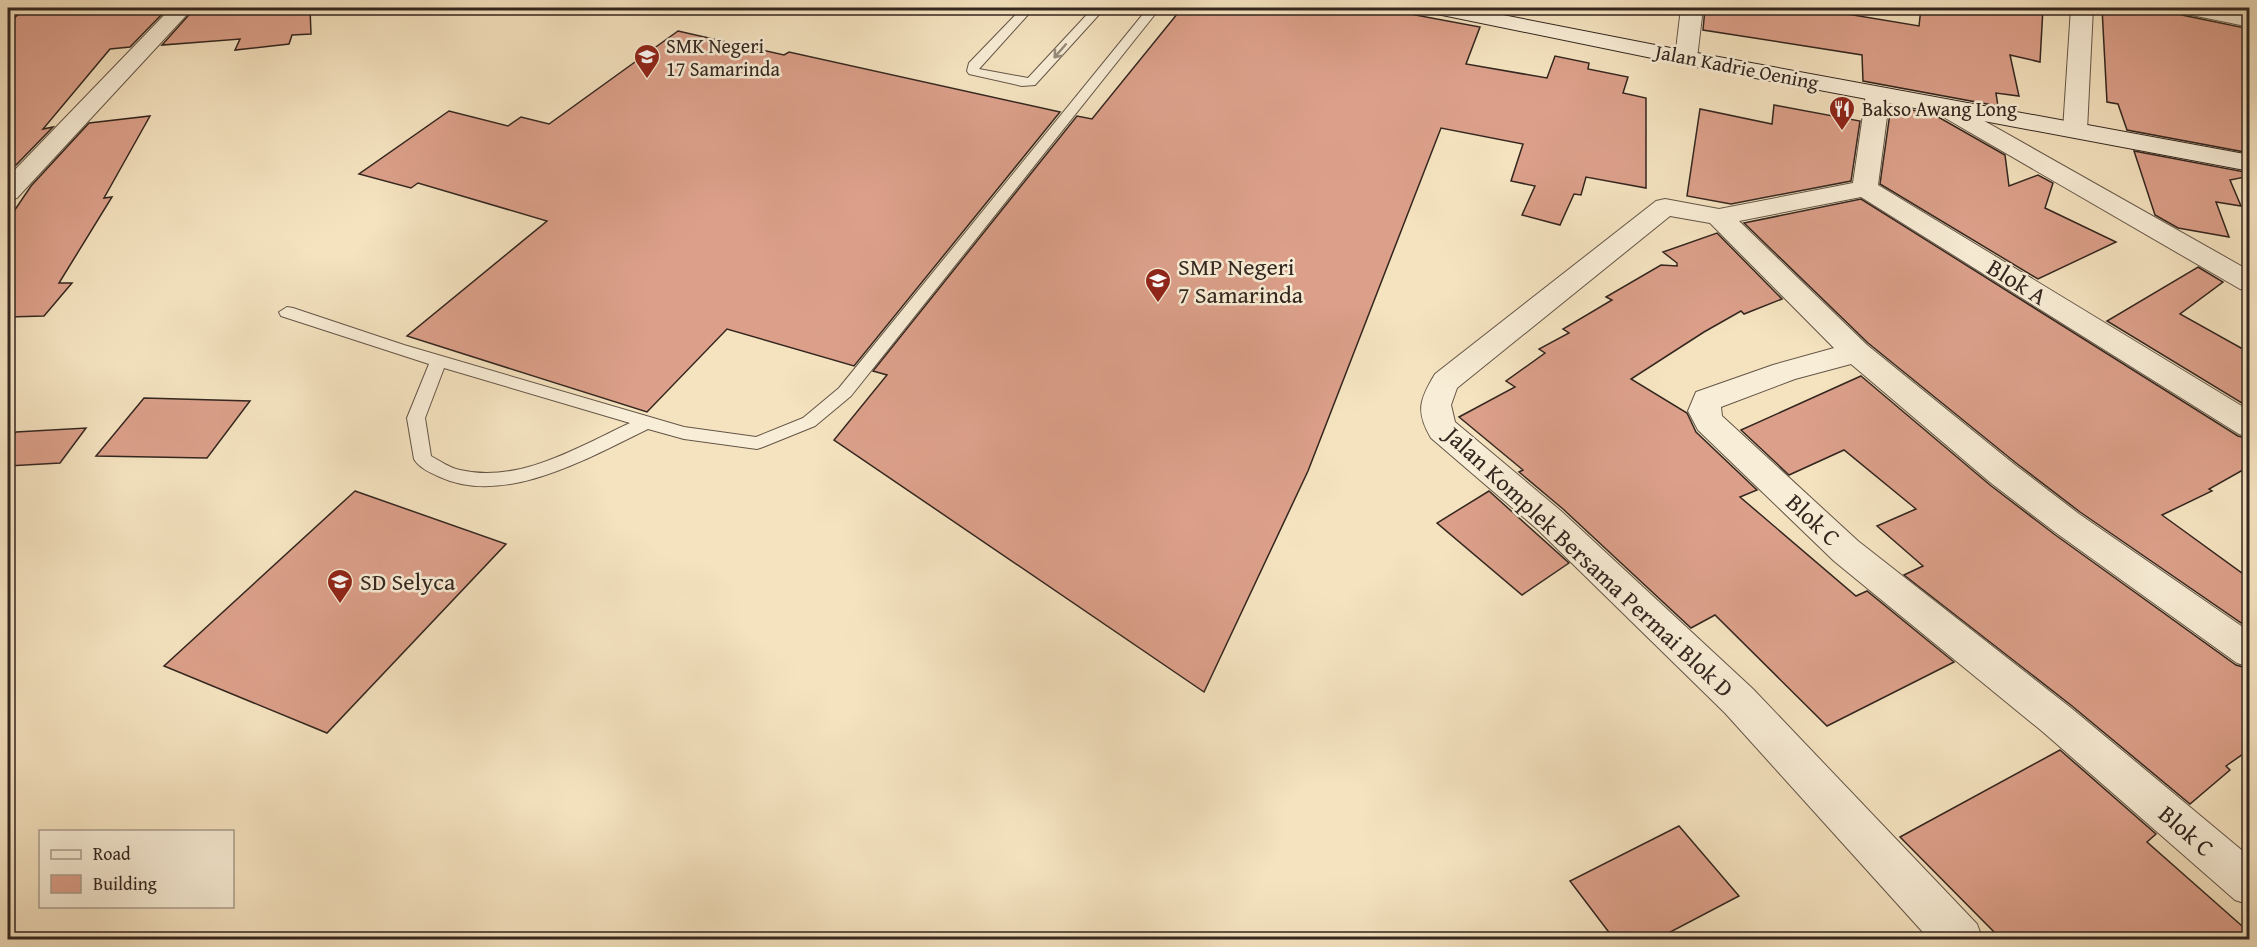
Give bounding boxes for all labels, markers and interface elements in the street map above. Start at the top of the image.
place label: SMK Negeri 17 Samarinda [666,31,780,83]
street label: Jalan Kadrie Oening [1650,36,1821,97]
school or university icon: SMK Negeri 17 Samarinda [632,42,662,80]
one-way arrow [1053,43,1067,58]
restaurant icon: Bakso Awang Long [1827,94,1857,132]
place label: Bakso Awang Long [1862,94,2017,123]
place label: SMP Negeri 7 Samarinda [1178,249,1304,312]
street label: Blok A [1981,250,2054,314]
school or university icon: SMP Negeri 7 Samarinda [1143,266,1173,304]
street label: Jalan Komplek Bersama Permai Blok D [1435,416,1742,705]
street label: Blok C [1778,485,1848,554]
place label: SD Selyca [360,564,456,599]
school or university icon: SD Selyca [325,567,355,605]
street label: Blok C [2151,797,2222,865]
legend [39,830,234,908]
text: Road [93,840,131,867]
text: Building [93,870,157,897]

